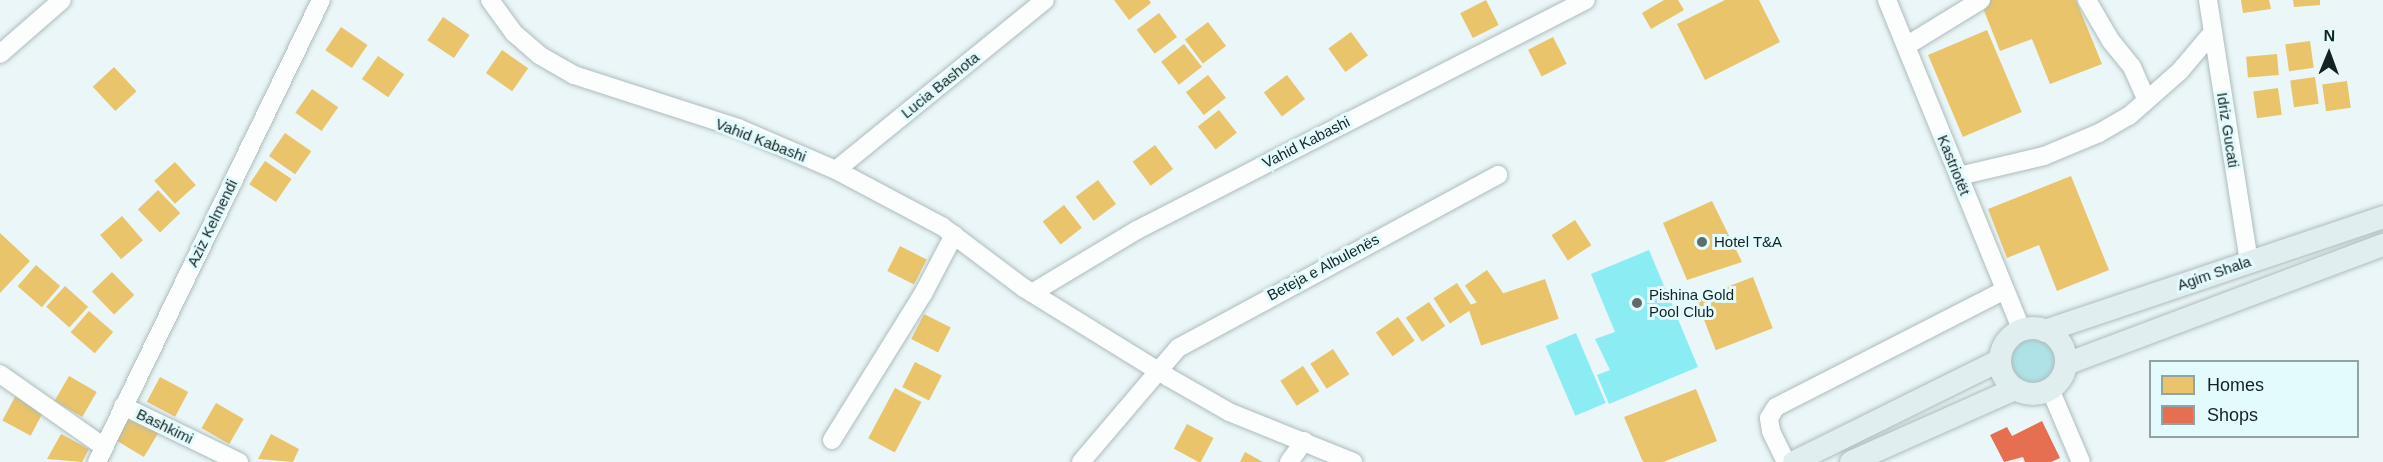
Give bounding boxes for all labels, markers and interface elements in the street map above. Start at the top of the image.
north arrow [2299,24,2359,84]
text: N [2323,27,2335,44]
street label: Lucia Bashota [897,48,983,122]
street label: Idriz Gucati [2213,91,2243,169]
street label: Vahid Kabashi [1259,112,1353,172]
street label: Vahid Kabashi [713,114,809,166]
street label: Kastriotët [1934,132,1974,198]
street label: Aziz Kelmendi [183,176,241,270]
street label: Beteja e Albulenës [1264,230,1382,304]
place label: Hotel T&A [1714,233,1782,251]
marker: Hotel T&A [1695,235,1709,249]
street label: Agim Shala [2175,252,2253,294]
place label: Pishina Gold Pool Club [1649,285,1734,320]
marker: Pishina Gold Pool Club [1630,296,1644,310]
legend [2149,360,2359,438]
text: Homes [2207,375,2264,395]
street label: Bashkimi [134,405,196,447]
text: Shops [2207,405,2258,425]

